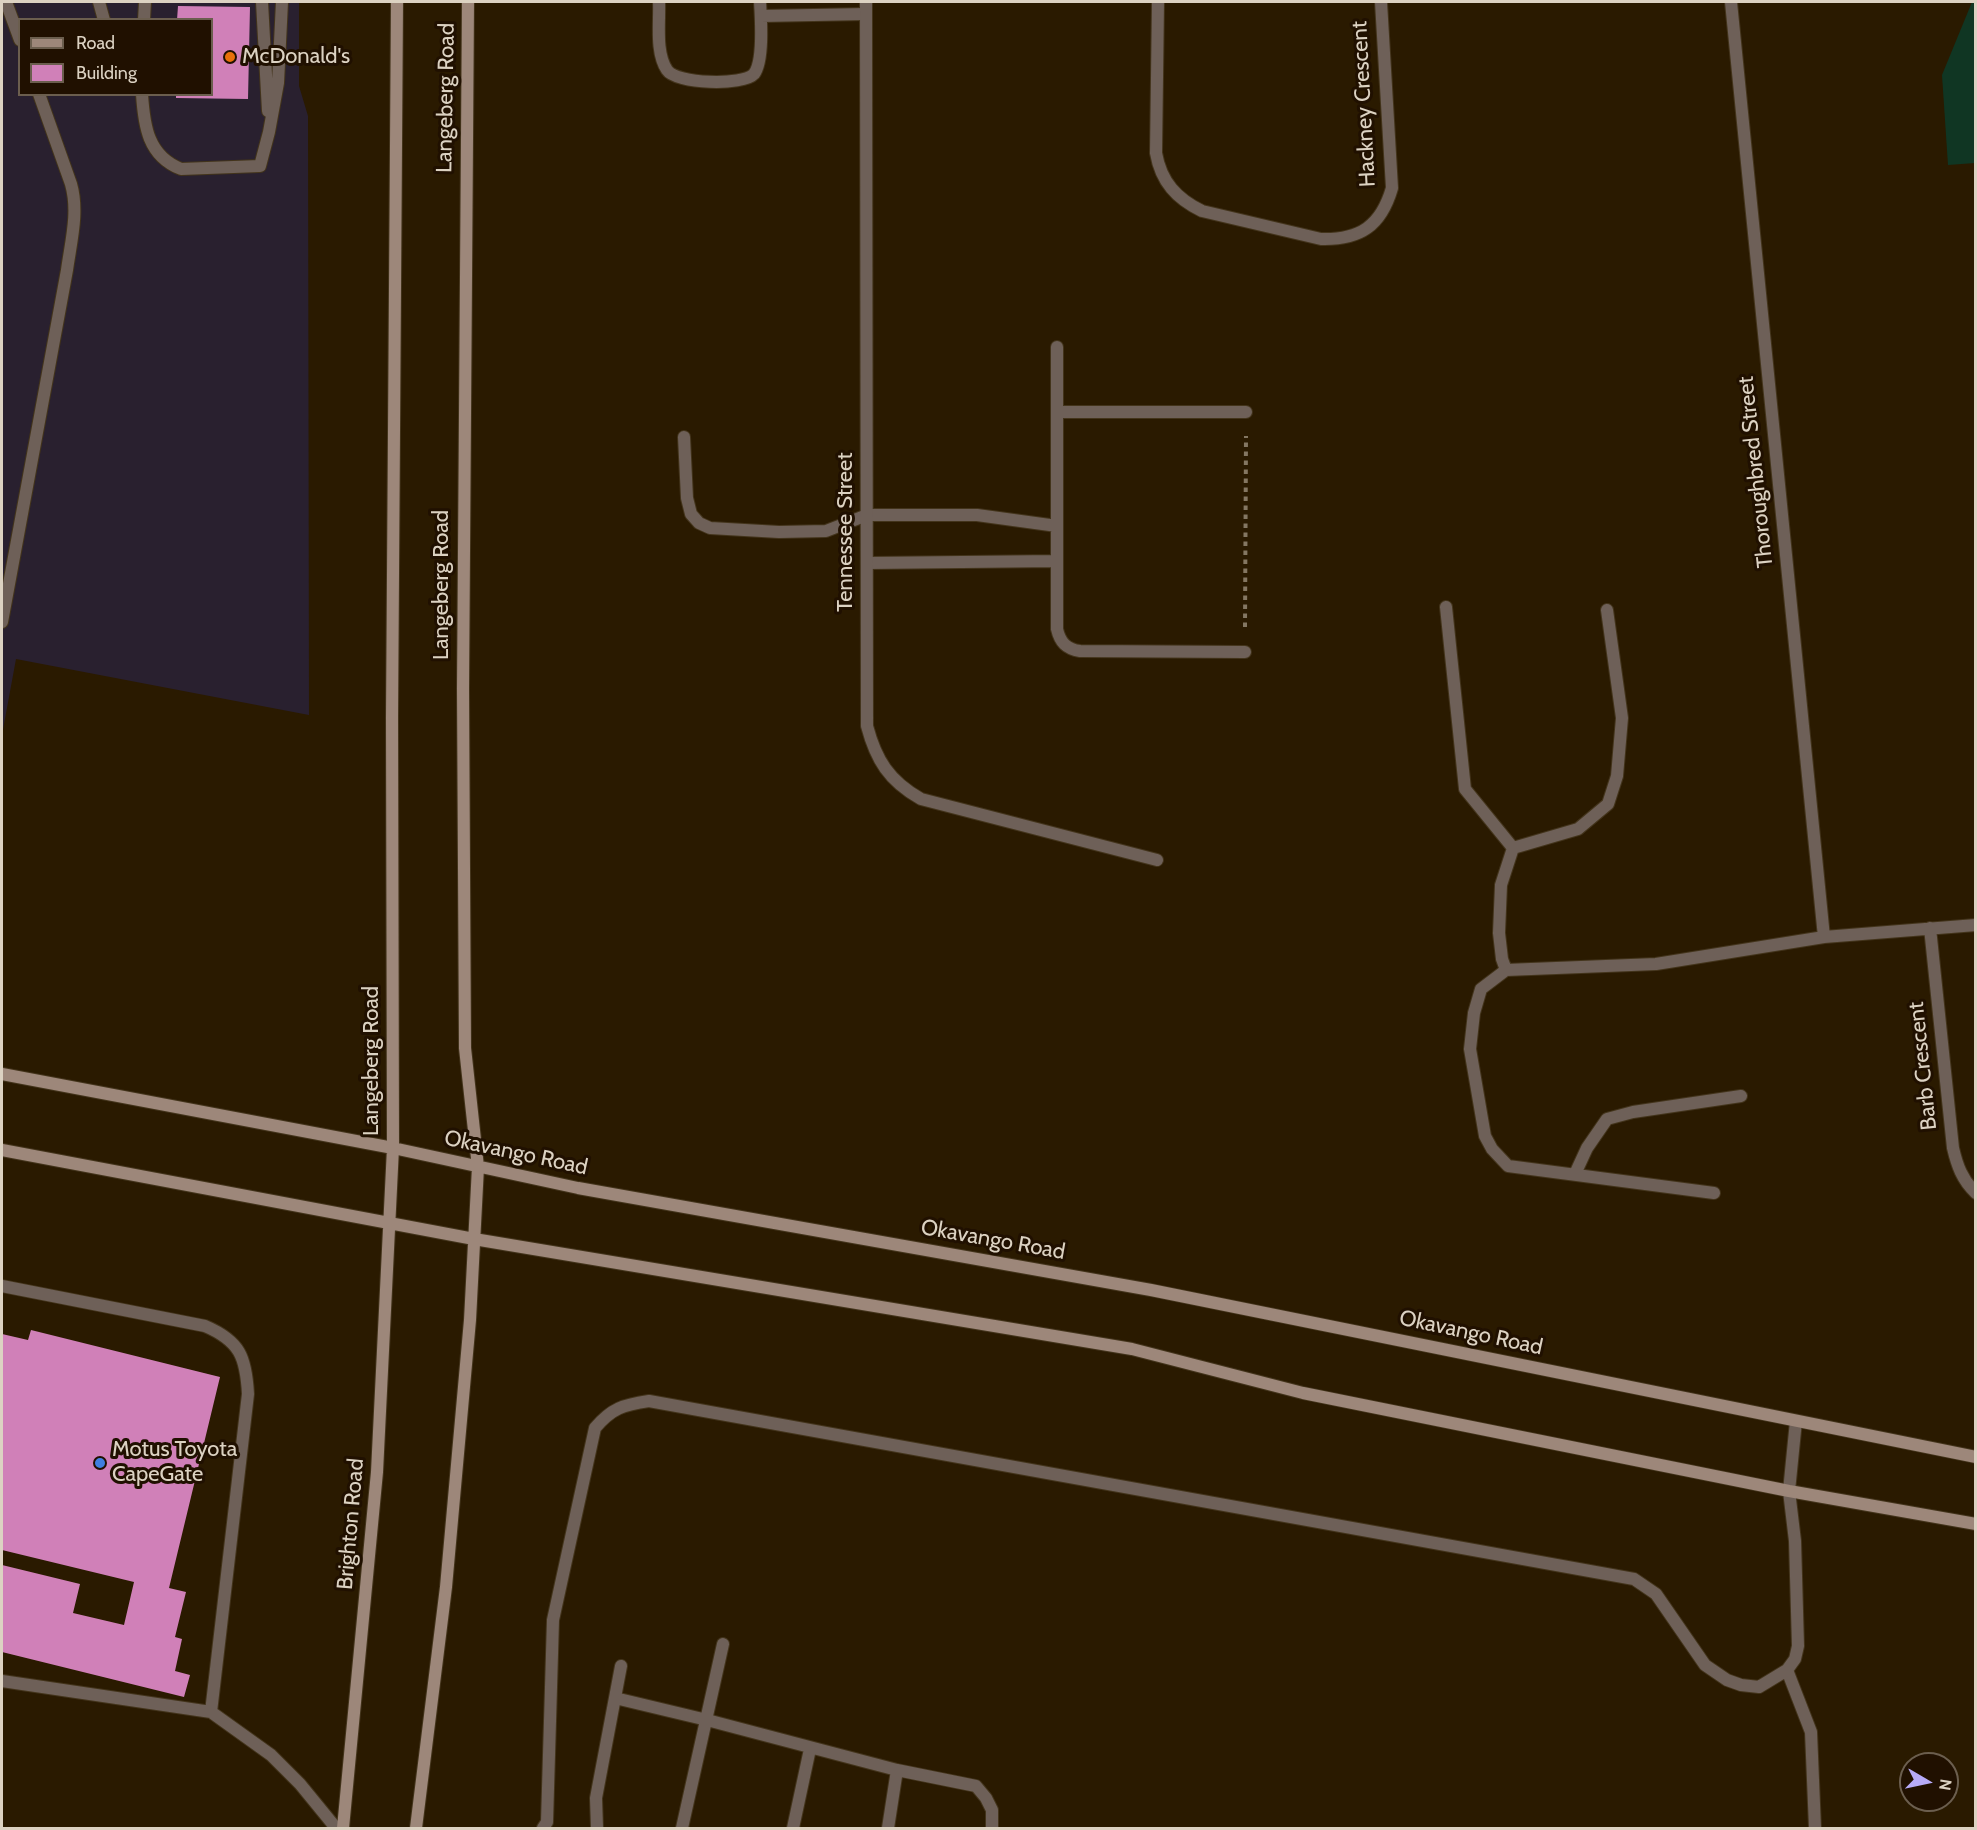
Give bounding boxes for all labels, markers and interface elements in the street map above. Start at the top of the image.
legend [18,18,213,96]
street label: Hackney Crescent [1346,20,1382,188]
street label: Langeberg Road [431,23,461,173]
text: Road [76,32,115,54]
place label: McDonald's [242,44,350,70]
marker: McDonald's [223,50,237,64]
text: Building [76,62,137,84]
street label: Thoroughbred Street [1733,375,1779,569]
street label: Tennessee Street [833,452,859,612]
street label: Langeberg Road [429,510,455,660]
street label: Langeberg Road [359,986,385,1136]
street label: Barb Crescent [1903,1001,1943,1131]
street label: Okavango Road [442,1125,590,1181]
street label: Okavango Road [919,1214,1067,1266]
street label: Okavango Road [1397,1305,1545,1361]
place label: Motus Toyota CapeGate [112,1437,237,1488]
marker: Motus Toyota CapeGate [93,1456,107,1470]
street label: Brighton Road [332,1457,370,1591]
north arrow [1899,1752,1959,1812]
text: N [1935,1778,1956,1792]

